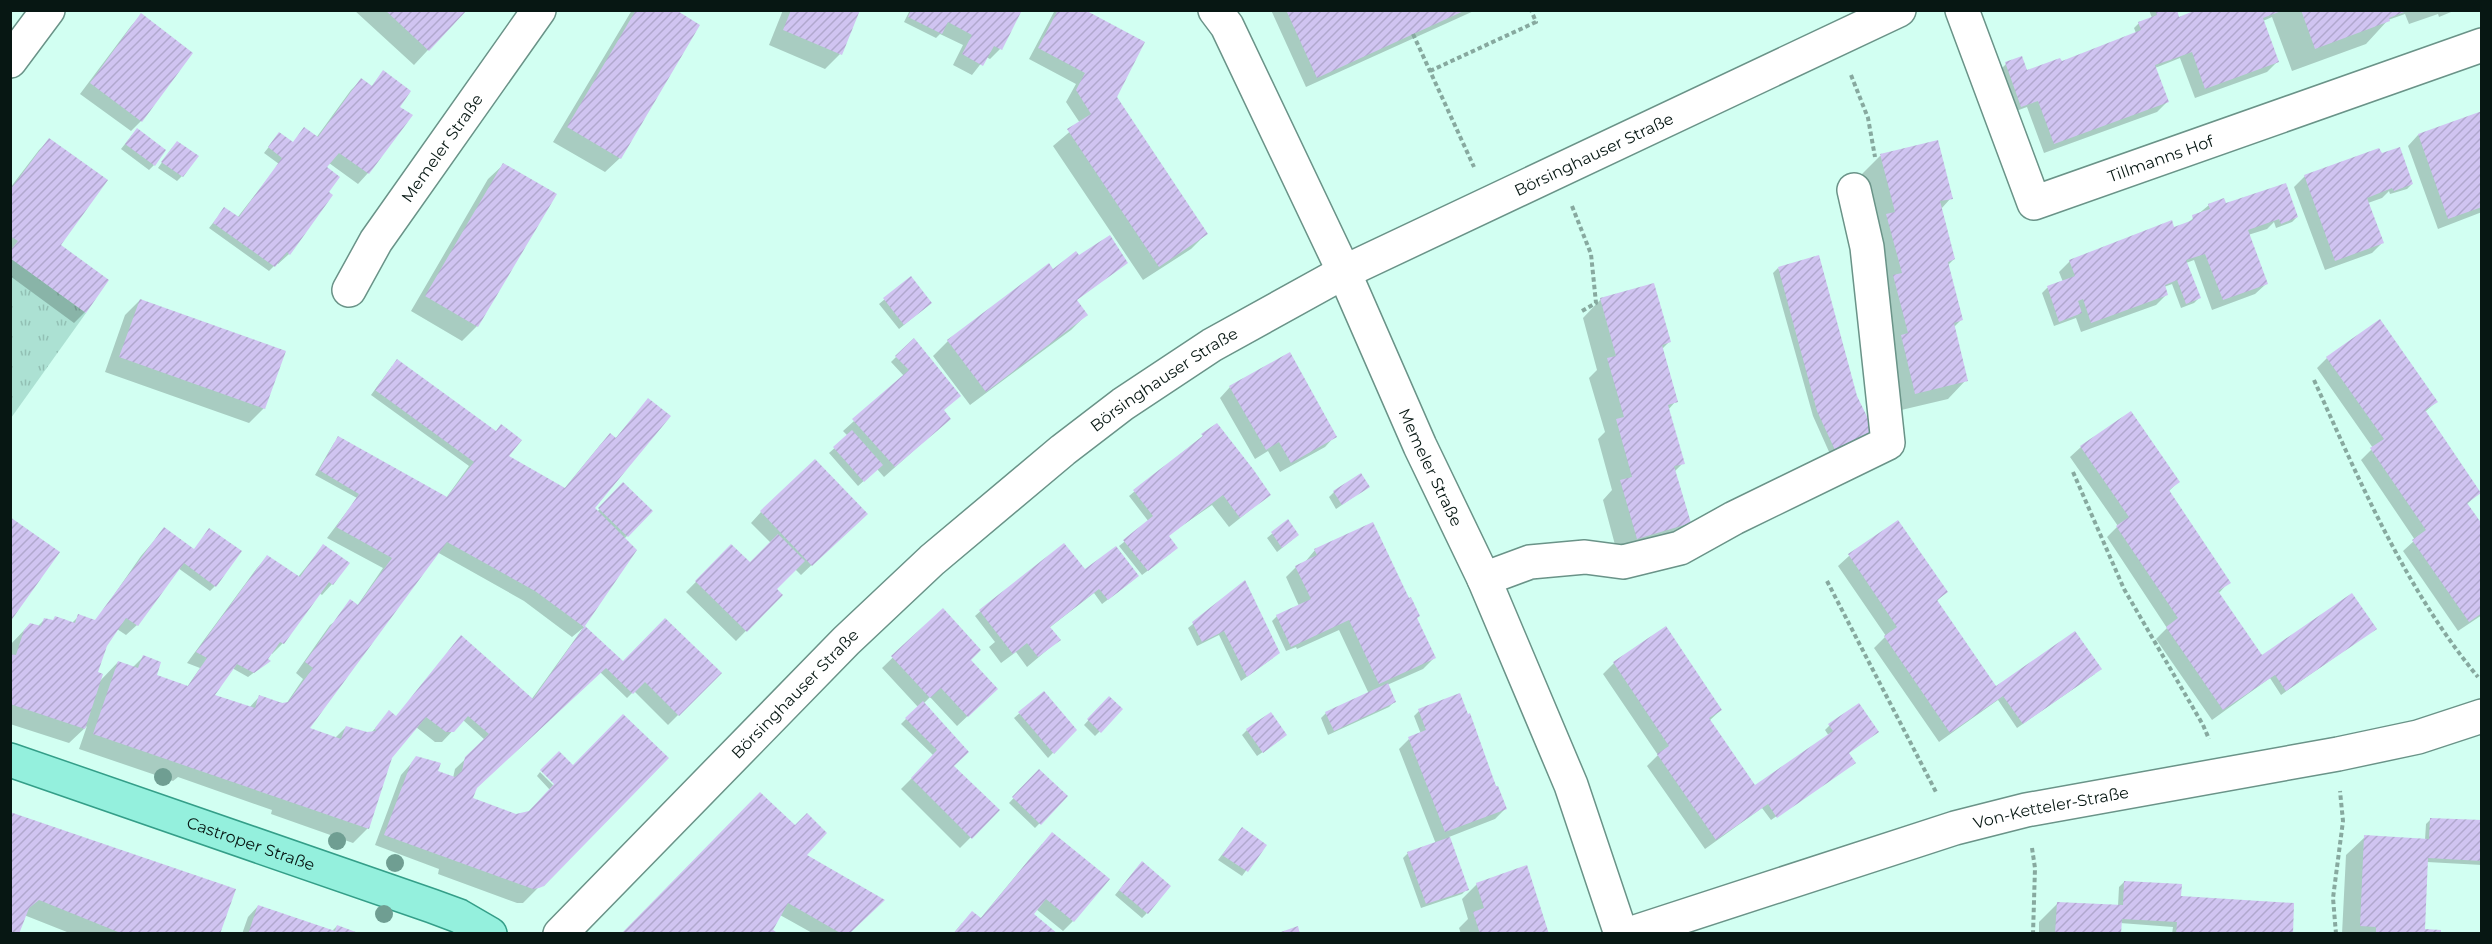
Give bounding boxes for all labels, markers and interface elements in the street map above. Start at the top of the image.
street label: Memeler Straße [397,90,487,206]
street label: Börsinghauser Straße [1511,109,1676,200]
street label: Tillmanns Hof [2105,131,2216,186]
street label: Börsinghauser Straße [1087,324,1241,436]
street label: Memeler Straße [1395,405,1466,529]
street label: Börsinghauser Straße [728,625,863,763]
street label: Von-Ketteler-Straße [1971,783,2130,833]
street label: Castroper Straße [184,813,317,875]

